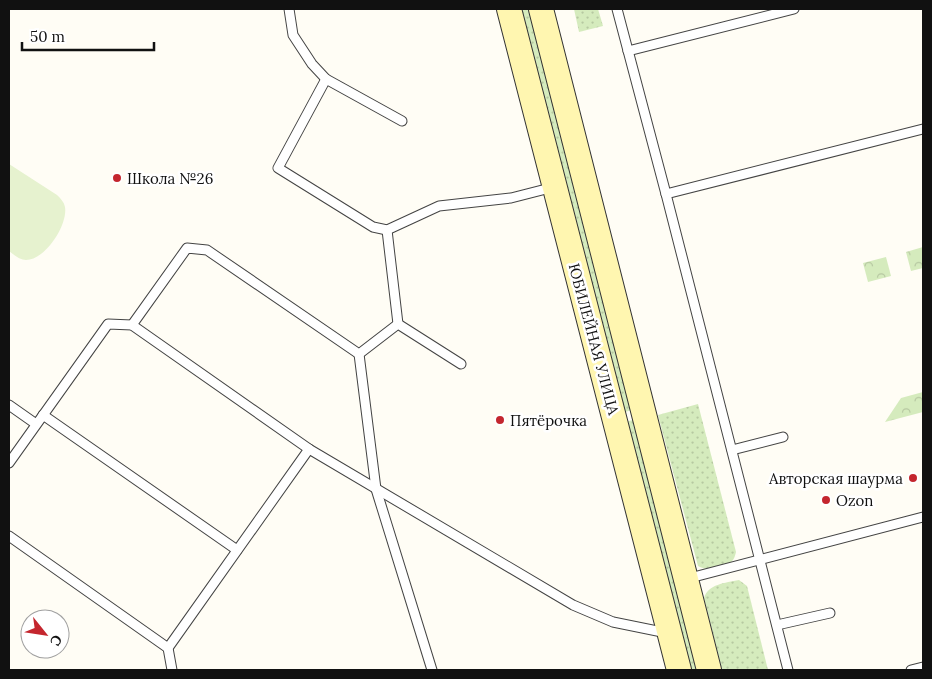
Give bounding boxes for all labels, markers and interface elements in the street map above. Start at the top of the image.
scale bar [22,20,155,52]
text: 50 m [30,27,65,46]
place label: Школа №26 [127,169,213,188]
marker: Школа №26 [111,172,123,184]
street label: ЮБИЛЕЙНАЯ УЛИЦА [565,261,624,417]
place label: Пятёрочка [510,411,587,430]
marker: Пятёрочка [494,414,506,426]
place label: Авторская шаурма [768,469,903,488]
marker: Авторская шаурма [907,472,919,484]
place label: Ozon [836,491,873,510]
marker: Ozon [820,494,832,506]
north arrow [20,609,70,659]
text: С [46,632,66,649]

